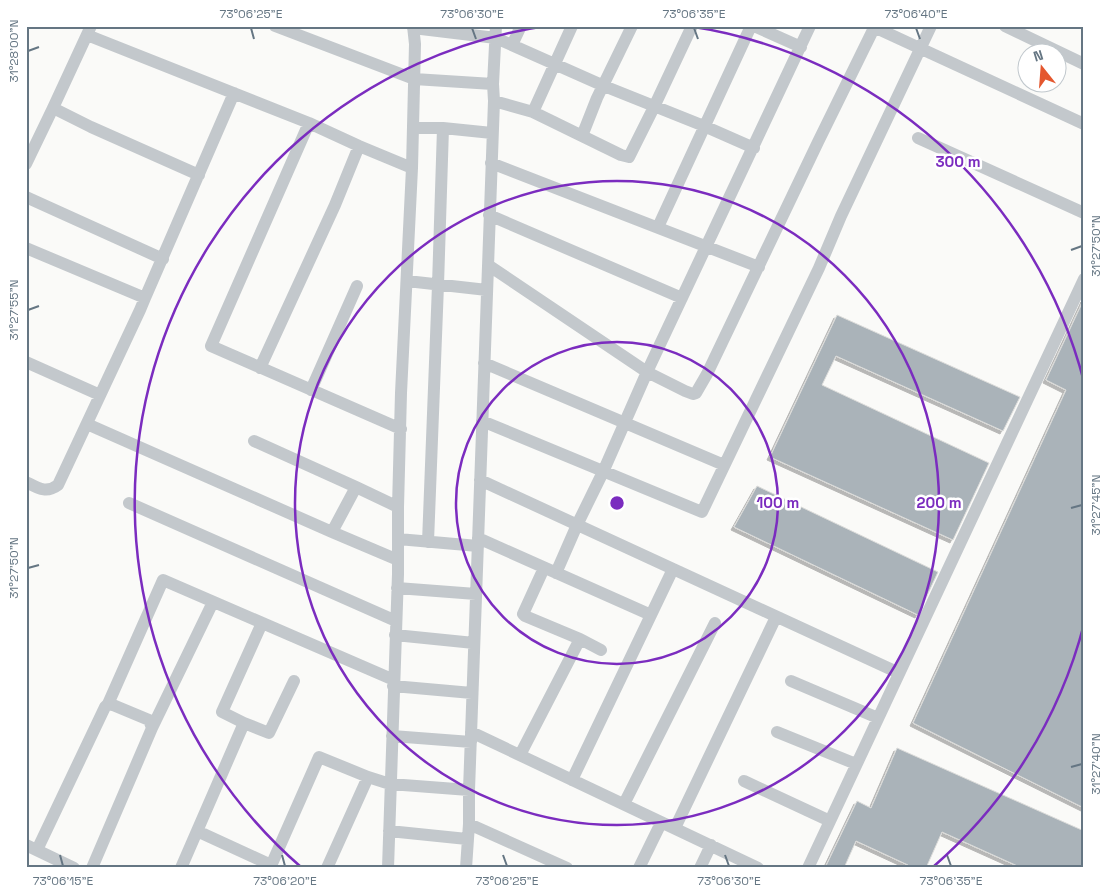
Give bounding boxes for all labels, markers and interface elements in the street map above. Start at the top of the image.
text: 73°06'25"E [220,6,283,22]
text: 73°06'30"E [440,6,504,22]
text: 73°06'35"E [663,6,726,22]
text: 73°06'40"E [884,6,948,22]
text: 31°28'00"N [6,20,22,82]
north arrow [1018,42,1068,92]
text: N [1031,46,1045,66]
text: 300 m [935,152,981,171]
text: 31°27'50"N [1088,215,1104,277]
text: 31°27'55"N [6,279,22,341]
text: 31°27'45"N [1088,475,1104,535]
text: 100 m [757,493,799,512]
text: 200 m [917,493,961,512]
centre of rings [608,494,626,512]
text: 31°27'50"N [6,537,22,599]
text: 31°27'40"N [1088,733,1104,795]
text: 73°06'15"E [33,873,94,889]
text: 73°06'20"E [253,873,317,889]
text: 73°06'25"E [476,873,539,889]
text: 73°06'30"E [697,873,761,889]
text: 73°06'35"E [920,873,983,889]

